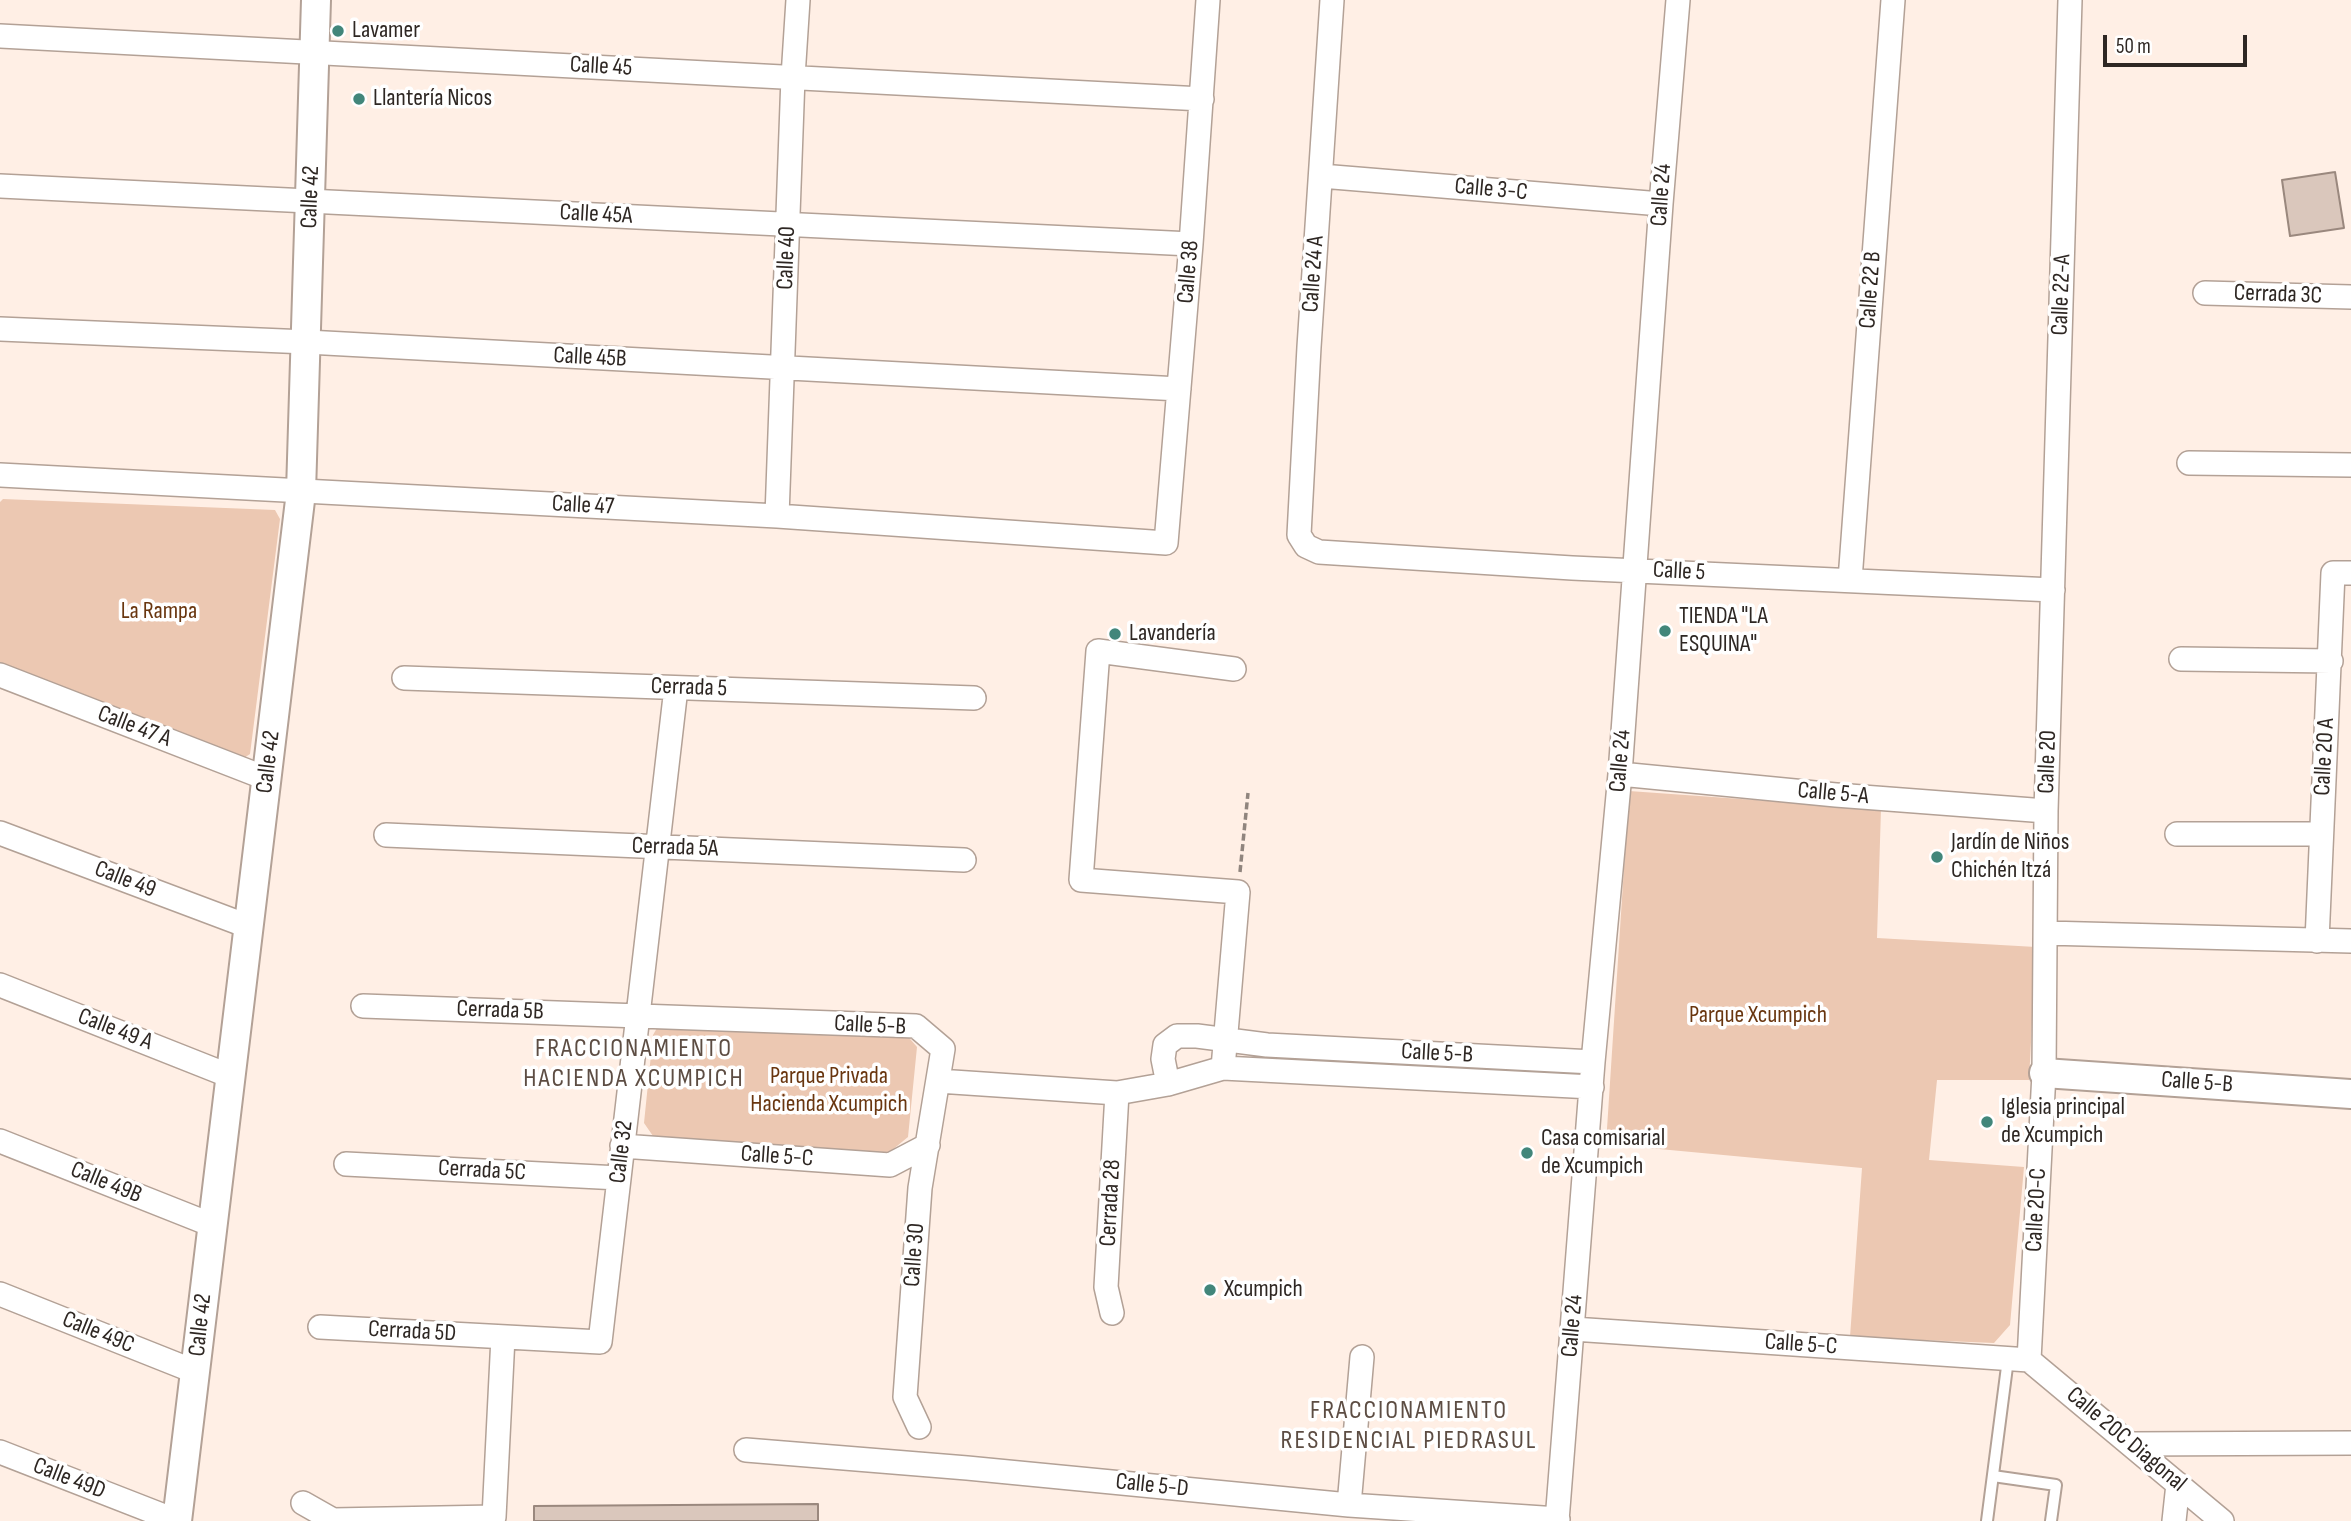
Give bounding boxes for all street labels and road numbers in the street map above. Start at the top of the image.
street label: Calle 45 [569,51,633,83]
street label: Calle 24 [1645,163,1679,227]
street label: Calle 42 [296,165,326,229]
street label: Calle 3-C [1453,172,1529,208]
street label: Calle 45A [559,199,633,231]
street label: Calle 40 [771,226,803,290]
street label: Calle 24 A [1297,235,1331,313]
street label: Calle 38 [1172,239,1206,305]
street label: Calle 22 B [1854,251,1888,329]
street label: Calle 22-A [2046,254,2078,336]
street label: Cerrada 3C [2233,279,2323,311]
street label: Calle 45B [553,342,627,374]
street label: Calle 47 [551,490,615,522]
street label: Calle 5 [1652,556,1706,588]
street label: Cerrada 5 [650,672,728,704]
street label: Calle 47 A [93,700,175,754]
street label: Calle 20 A [2309,718,2341,796]
street label: Calle 42 [251,729,287,795]
street label: Calle 24 [1604,729,1638,793]
street label: Calle 20 [2033,730,2063,794]
street label: Calle 5-A [1796,777,1870,811]
street label: Cerrada 5A [631,832,719,864]
street label: Calle 49 [90,855,160,905]
street label: Cerrada 5B [456,995,544,1027]
street label: Calle 49 A [74,1003,156,1057]
street label: Calle 5-B [833,1010,907,1042]
street label: Calle 5-B [1400,1038,1474,1070]
street label: Calle 5-B [2160,1066,2234,1100]
street label: Calle 32 [604,1119,640,1185]
street label: Calle 5-C [740,1140,814,1174]
street label: Cerrada 5C [437,1154,527,1188]
street label: Calle 49B [66,1156,146,1210]
street label: Cerrada 28 [1094,1159,1128,1247]
street label: Calle 20-C [2020,1167,2054,1253]
street label: Calle 30 [898,1222,932,1288]
street label: Calle 42 [183,1292,219,1358]
street label: Calle 24 [1556,1294,1590,1358]
street label: Calle 49C [58,1306,138,1360]
street label: Cerrada 5D [367,1315,457,1349]
street label: Calle 5-C [1764,1328,1838,1362]
street label: Calle 20C Diagonal [2060,1381,2192,1499]
street label: Calle 49D [29,1452,109,1506]
street label: Calle 5-D [1114,1468,1190,1504]

